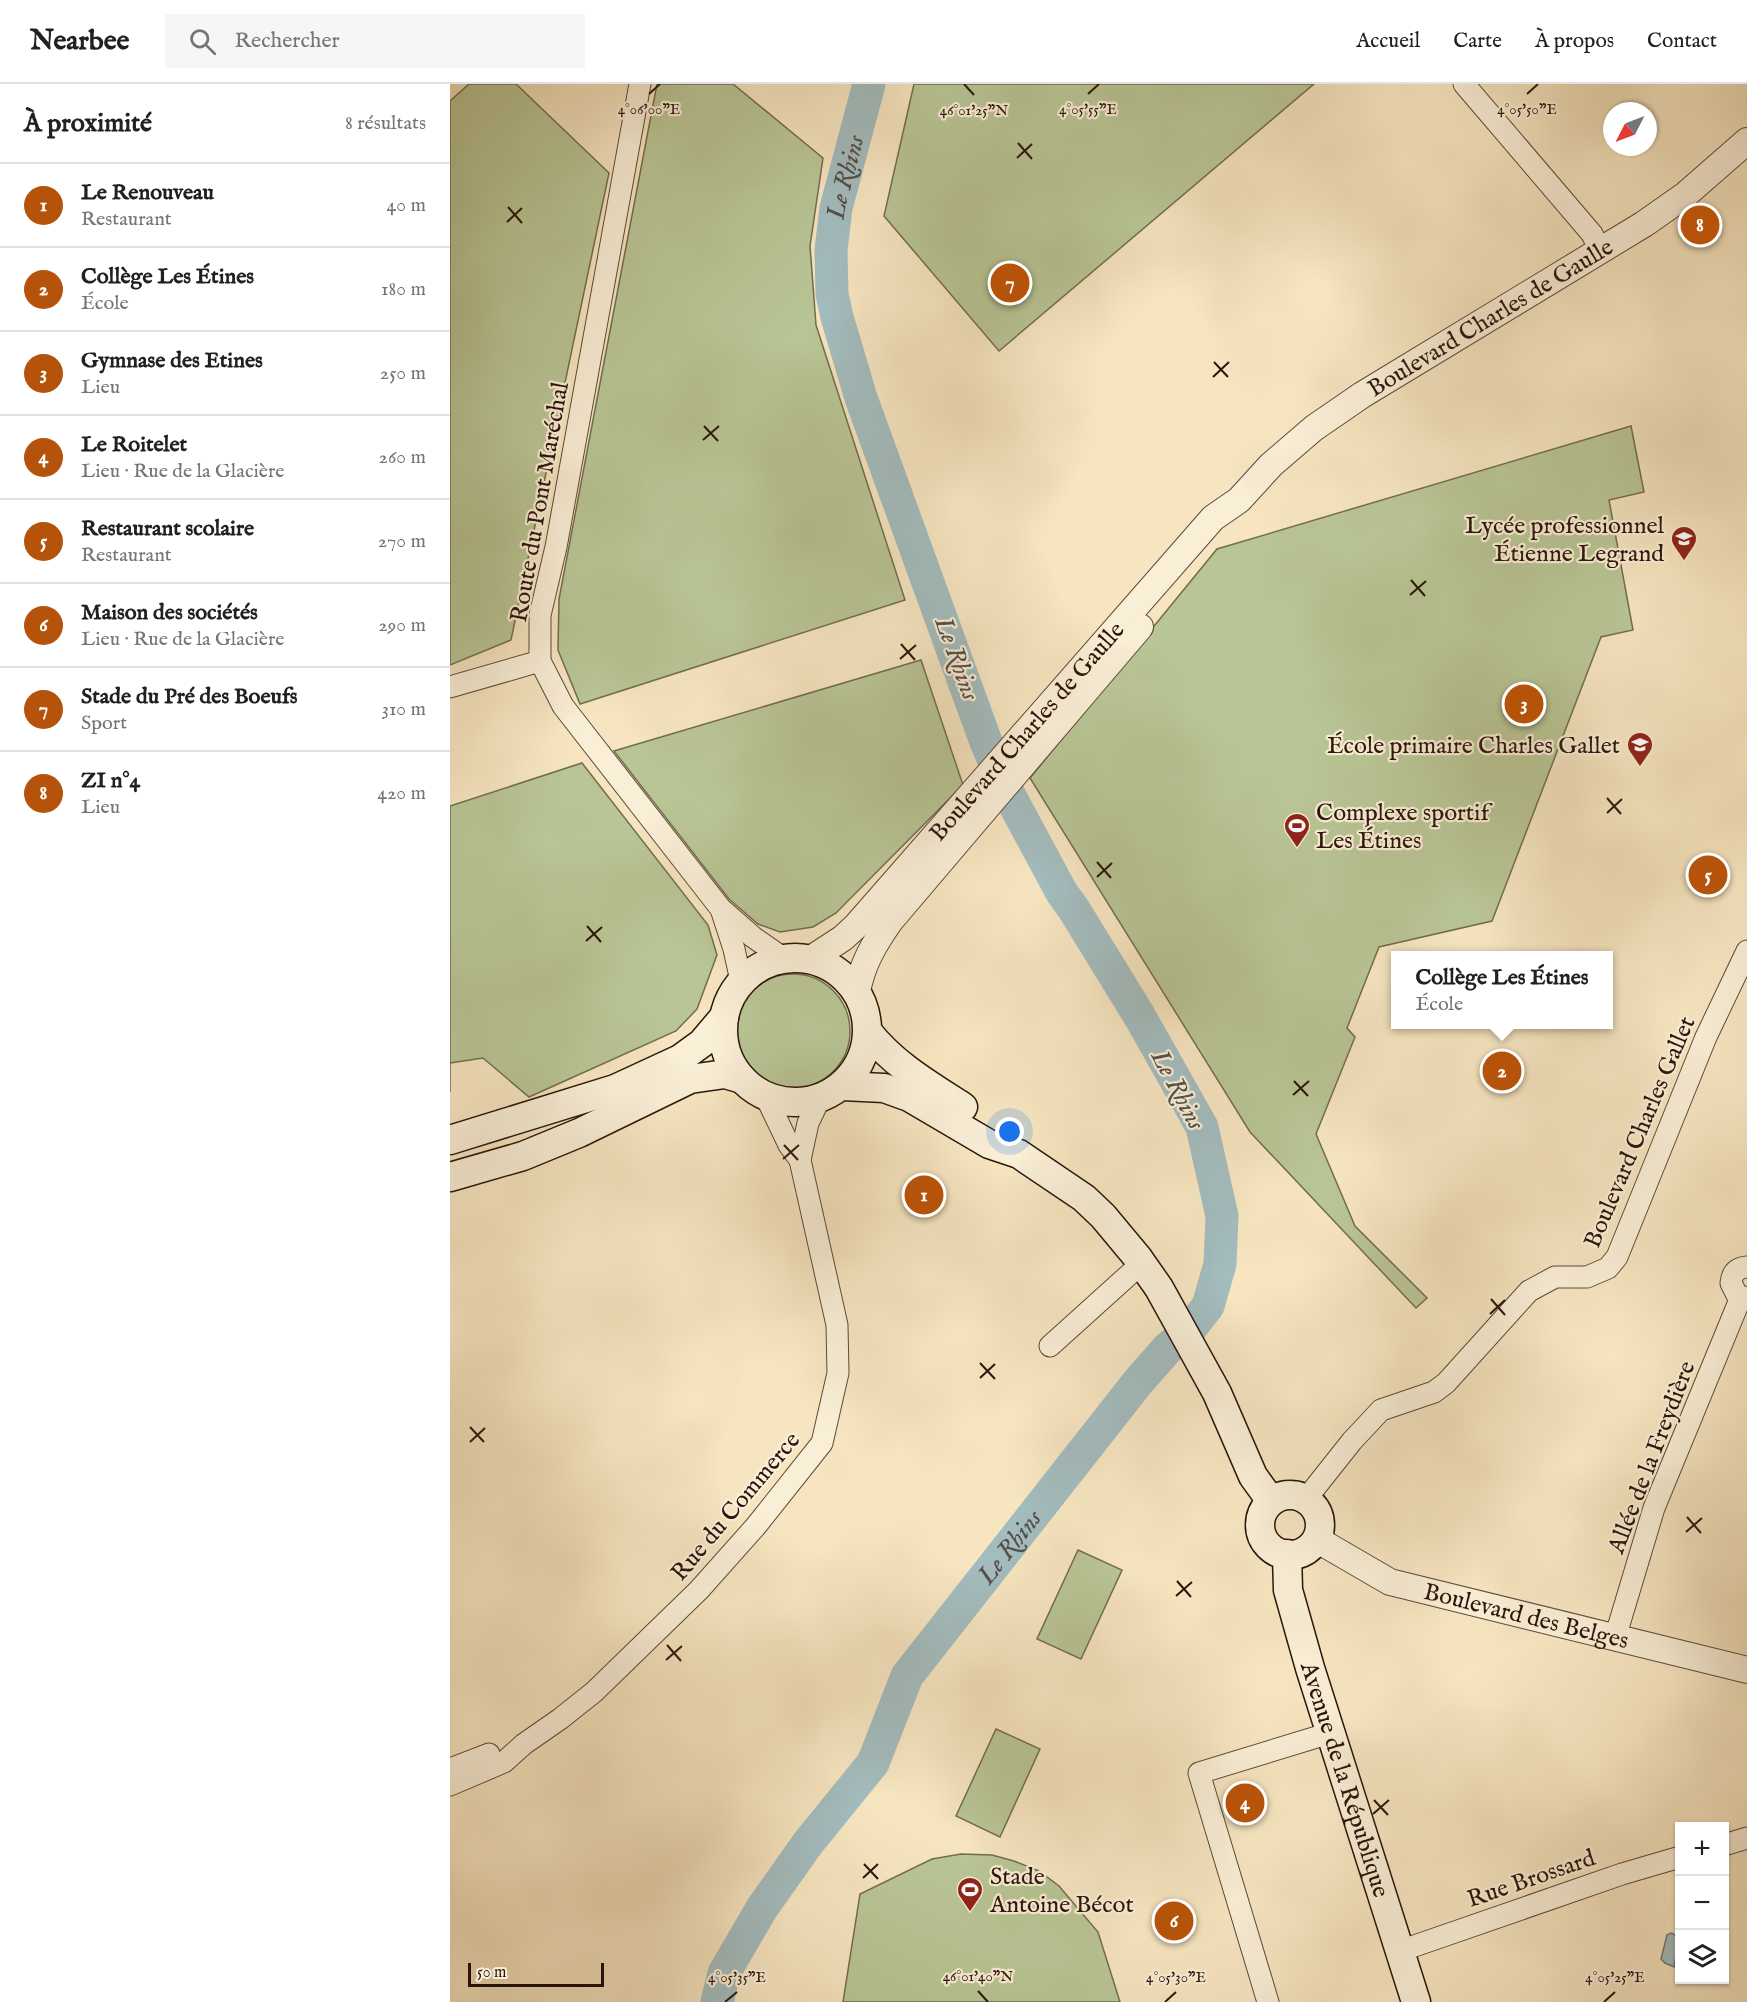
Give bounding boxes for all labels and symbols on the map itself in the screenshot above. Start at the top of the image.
text: 4°06'00"E [618,100,680,119]
text: 4°05'55"E [1059,100,1117,119]
text: 4°05'50"E [1497,100,1557,119]
text: 46°01'25"N [940,101,1008,120]
north arrow [1603,102,1657,156]
water label: Le Rhins [820,131,873,222]
pin: 8 [1680,202,1720,248]
street label: Boulevard Charles de Gaulle [1362,232,1619,405]
pin: 7 [990,260,1030,306]
street label: Route du Pont Maréchal [504,379,577,625]
place label: Lycée professionnel Étienne Legrand [1465,511,1664,570]
school or university icon: Lycée professionnel Étienne Legrand [1669,524,1699,562]
water label: Le Rhins [926,611,987,705]
street label: Boulevard Charles de Gaulle [923,616,1132,848]
pin: 3 [1504,682,1544,726]
school or university icon: École primaire Charles Gallet [1625,730,1655,768]
place label: École primaire Charles Gallet [1327,731,1620,762]
place label: Complexe sportif Les Étines [1316,798,1494,857]
sports icon: Complexe sportif Les Étines [1282,811,1312,849]
pin: 5 [1688,852,1728,898]
street label: Boulevard Charles Gallet [1578,1012,1703,1253]
water label: Le Rhins [1142,1043,1213,1136]
pin: 2 [1482,1048,1522,1094]
your location [995,1117,1024,1146]
pin: 1 [904,1172,944,1218]
street label: Allée de la Freydière [1601,1357,1703,1559]
street label: Rue du Commerce [665,1426,808,1588]
water label: Le Rhins [970,1503,1050,1592]
street label: Boulevard des Belges [1420,1577,1632,1657]
street label: Avenue de la République [1292,1657,1396,1902]
pin: 4 [1226,1780,1264,1826]
street label: Rue Brossard [1463,1843,1600,1916]
place label: Stade Antoine Bécot [989,1862,1134,1921]
sports icon: Stade Antoine Bécot [955,1875,985,1913]
pin: 6 [1154,1898,1194,1944]
scale bar [468,1960,604,1988]
text: 46°01'40"N [943,1967,1013,1986]
text: 4°05'35"E [708,1968,766,1987]
text: 4°05'30"E [1146,1968,1206,1987]
text: 4°05'25"E [1585,1968,1645,1987]

